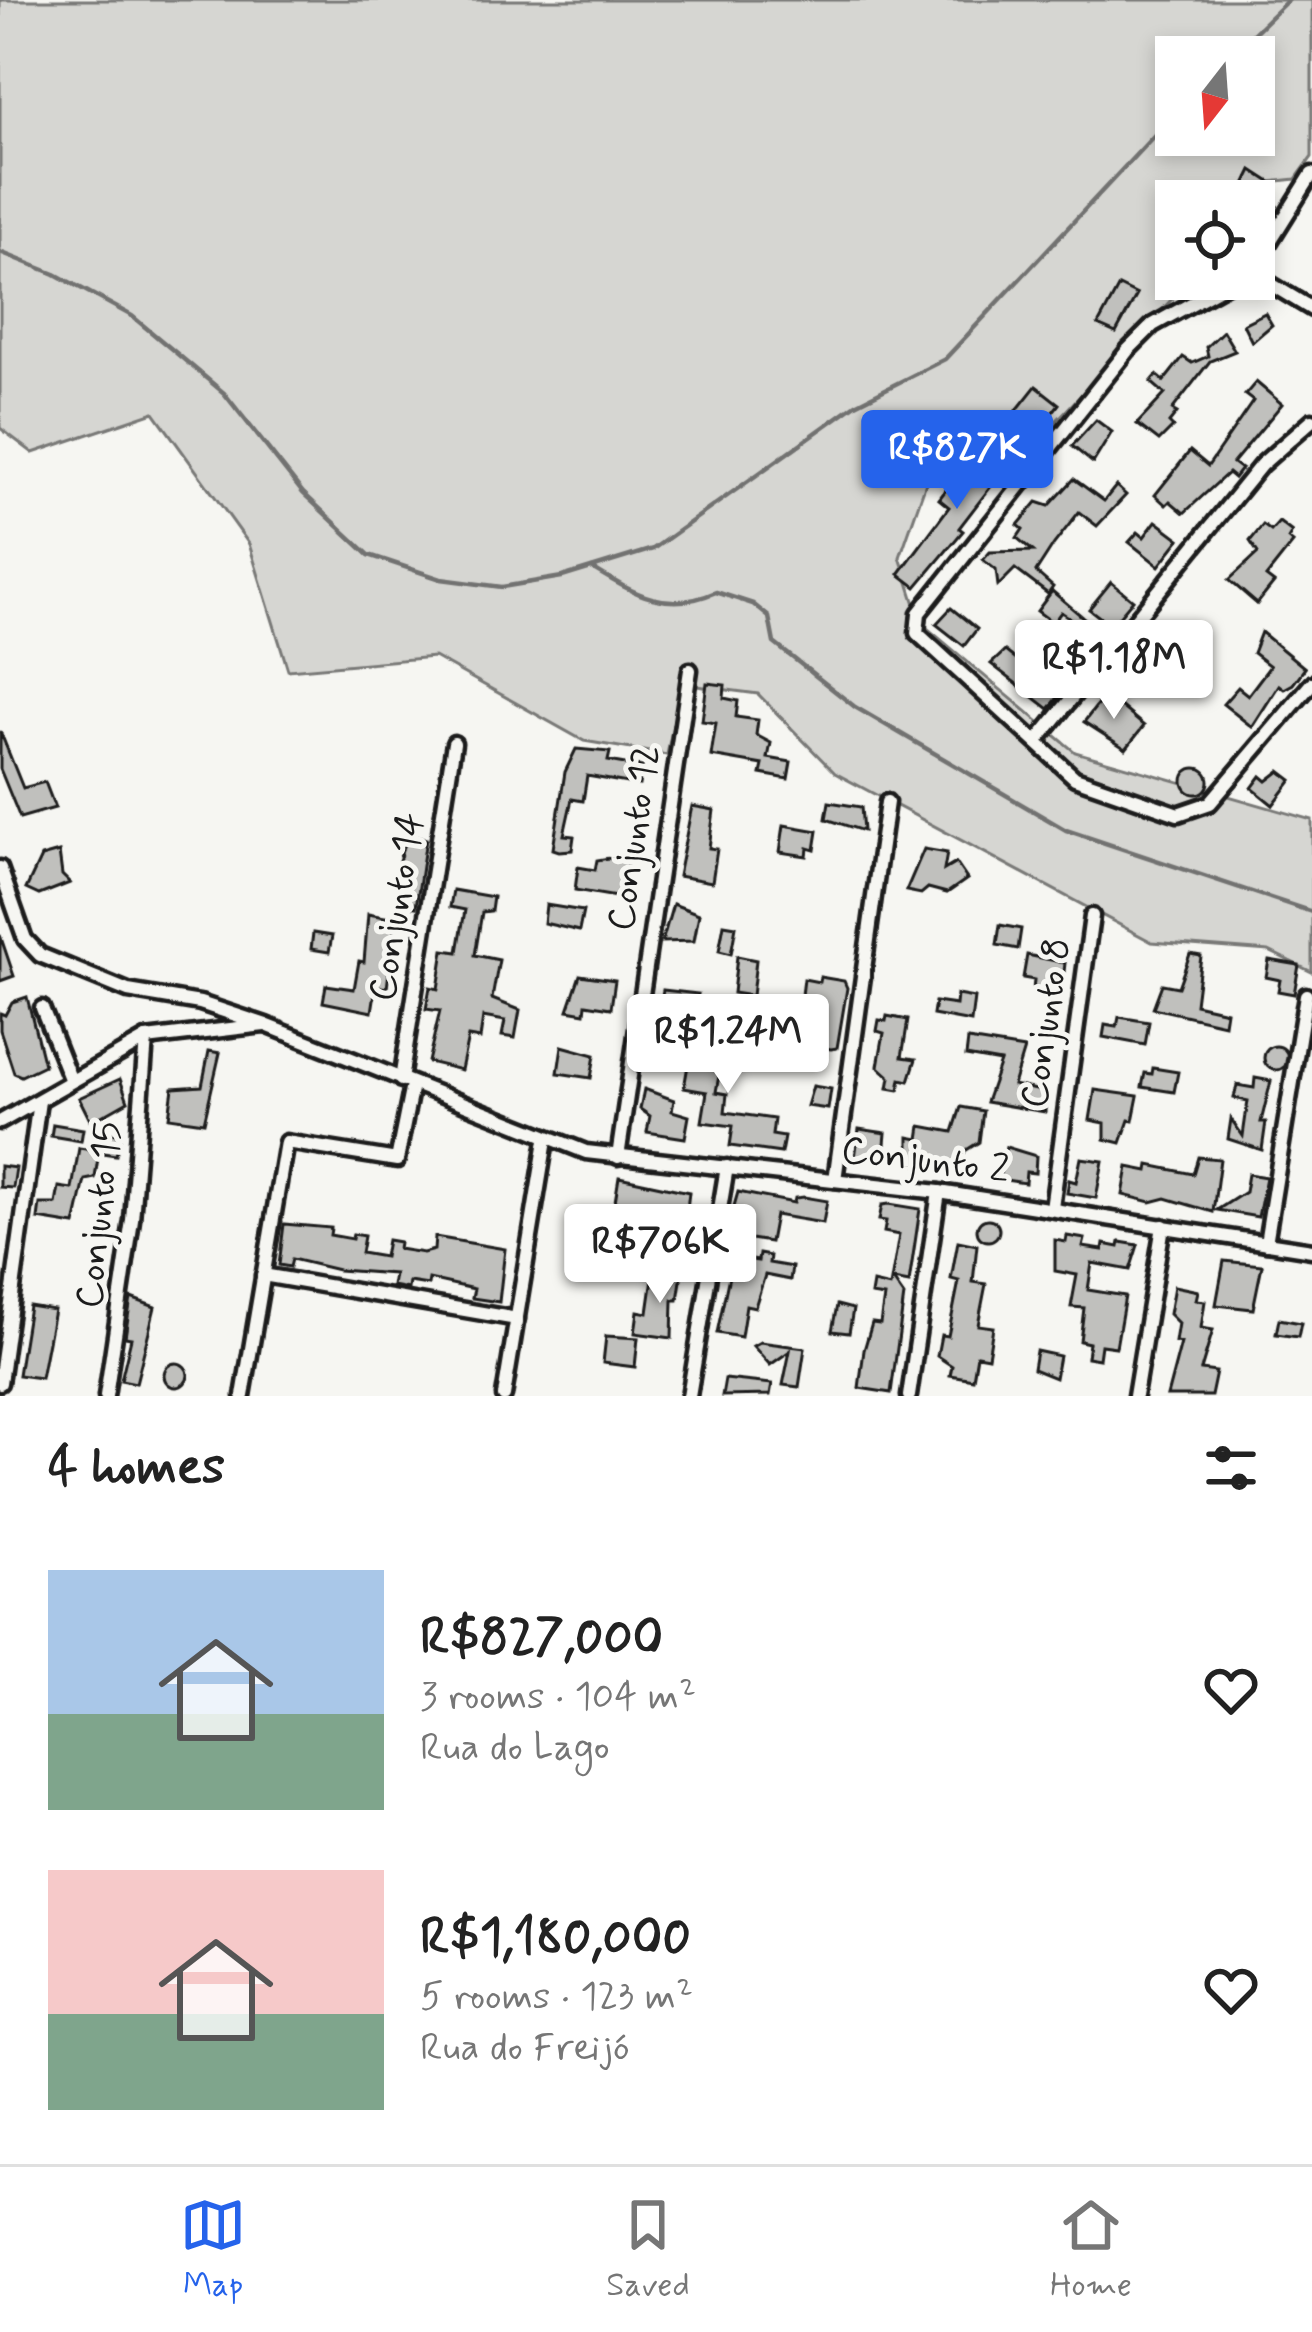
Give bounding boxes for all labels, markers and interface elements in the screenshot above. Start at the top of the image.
north arrow [1155,36,1275,156]
map controls [1155,36,1275,300]
button: locate [1155,180,1275,300]
pin: R$827K [859,410,1055,512]
text: R$827K [888,423,1026,474]
pin: R$1.18M [1003,620,1225,722]
text: R$1.18M [1042,633,1186,684]
street label: Conjunto 12 [597,742,673,934]
street label: Conjunto 14 [358,809,438,1005]
street label: Conjunto 8 [1010,935,1084,1111]
pin: R$1.24M [617,994,839,1096]
text: R$1.24M [654,1007,802,1058]
street label: Conjunto 15 [65,1119,135,1311]
street label: Conjunto 2 [838,1125,1012,1197]
pin: R$706K [562,1204,758,1306]
text: R$706K [591,1217,729,1268]
text: 4 homes [48,1435,225,1501]
icon: filters [1198,1435,1264,1501]
text: R$827,000 [420,1606,663,1672]
icon: home [144,1618,288,1762]
icon: heart [1198,1657,1264,1723]
text: 3 rooms · 104 m² [420,1672,696,1723]
text: Rua do Lago [420,1723,610,1774]
text: R$1,180,000 [420,1906,691,1972]
icon: home [144,1918,288,2062]
icon: heart [1198,1957,1264,2023]
text: 5 rooms · 123 m² [420,1972,693,2023]
text: Rua do Freijó [420,2023,630,2074]
tab: Map [180,2192,246,2308]
tab: Saved [606,2192,690,2308]
tab: Home [1050,2192,1132,2308]

